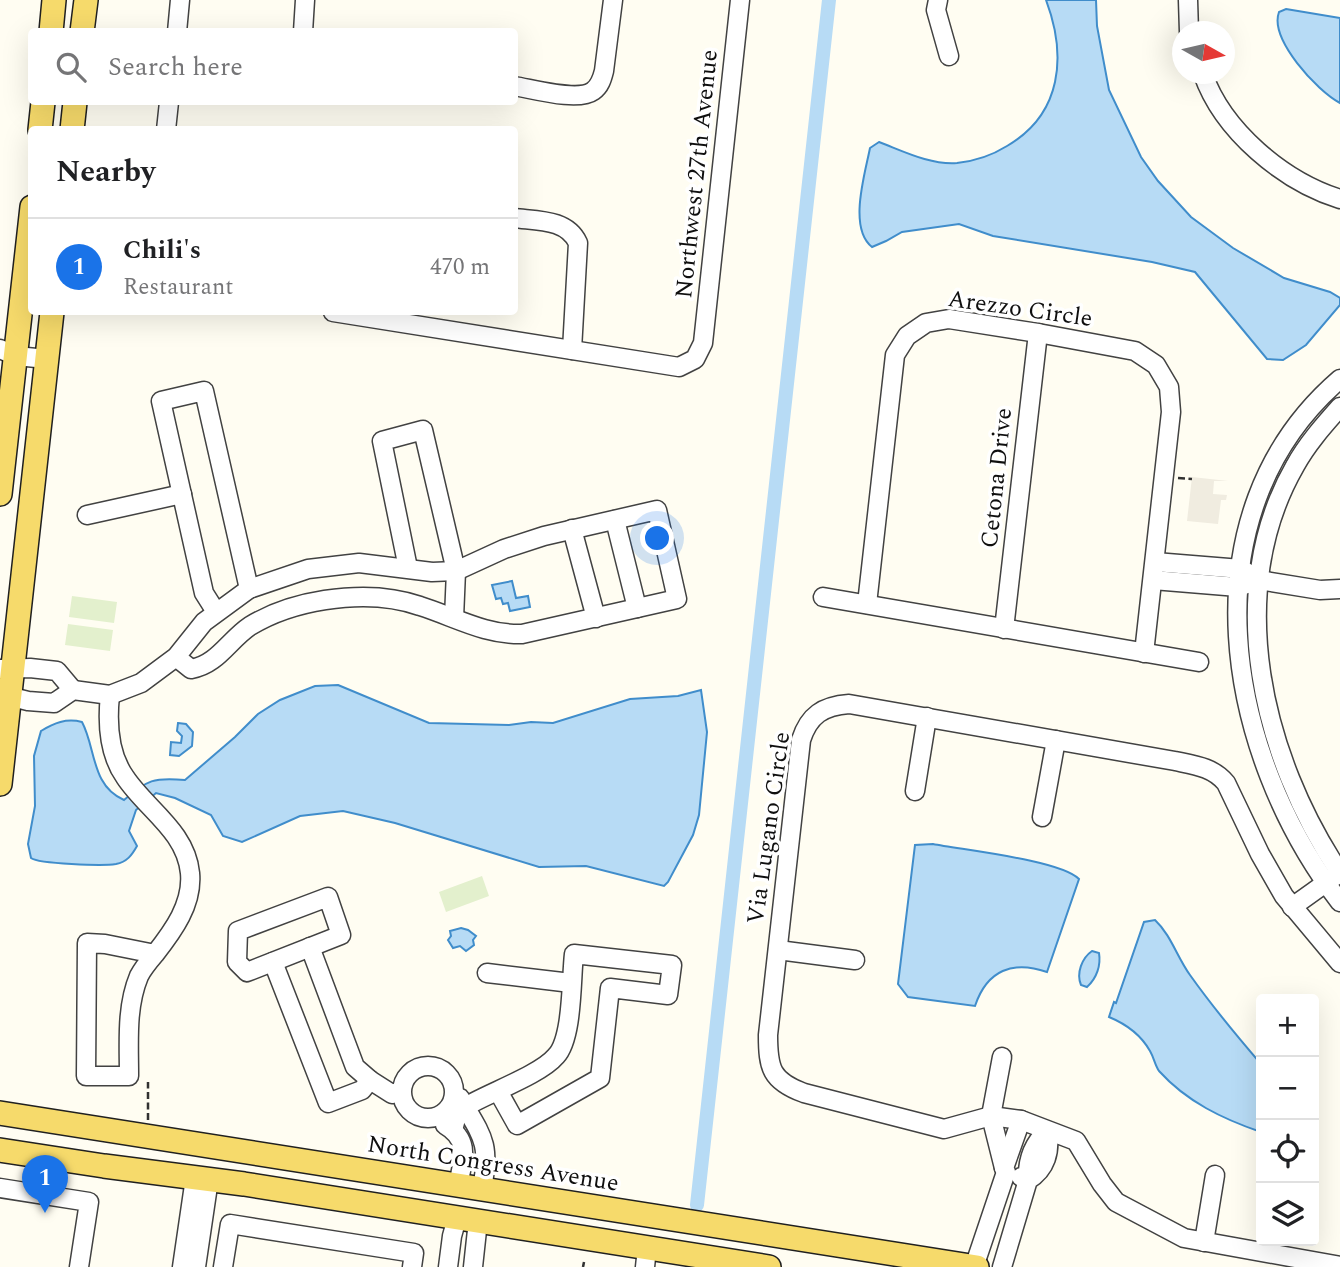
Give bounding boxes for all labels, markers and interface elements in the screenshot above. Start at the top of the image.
north arrow [1172,21,1235,84]
search box [28,28,518,105]
text: Search here [108,47,243,87]
icon: search [52,48,90,86]
street label: Northwest 27th Avenue [666,48,728,300]
text: Nearby [56,149,155,195]
text: Chili's [123,230,201,270]
text: 1 [73,250,85,285]
text: 470 m [430,250,490,285]
text: Restaurant [123,270,233,305]
street label: Arezzo Circle [945,281,1095,337]
street label: Cetona Drive [972,406,1022,550]
your location [640,521,674,555]
street label: Via Lugano Circle [738,730,800,926]
map controls [1256,994,1319,1246]
button: + [1256,994,1319,1057]
button: − [1256,1057,1319,1120]
button: locate [1256,1120,1319,1183]
street label: North Congress Avenue [365,1126,621,1202]
pin: 1 [22,1155,68,1213]
button: layers [1256,1183,1319,1246]

